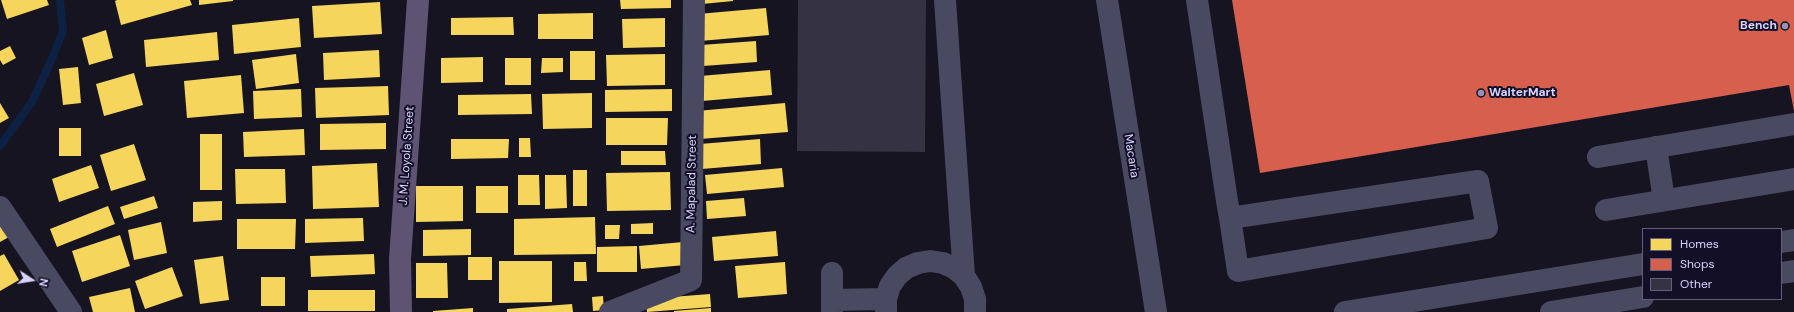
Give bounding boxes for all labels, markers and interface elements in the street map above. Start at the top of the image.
place label: Bench [1740,19,1777,33]
marker: Bench [1780,21,1790,31]
place label: WalterMart [1489,86,1556,100]
marker: WalterMart [1476,88,1486,98]
street label: J. M. Loyola Street [396,106,418,206]
street label: Macaria [1120,133,1142,179]
street label: A. Mapalad Street [684,135,700,233]
legend [1642,228,1782,300]
text: Homes [1680,236,1719,252]
text: Shops [1680,256,1715,272]
north arrow [12,260,52,300]
text: Other [1680,276,1712,292]
text: N [36,277,51,288]

